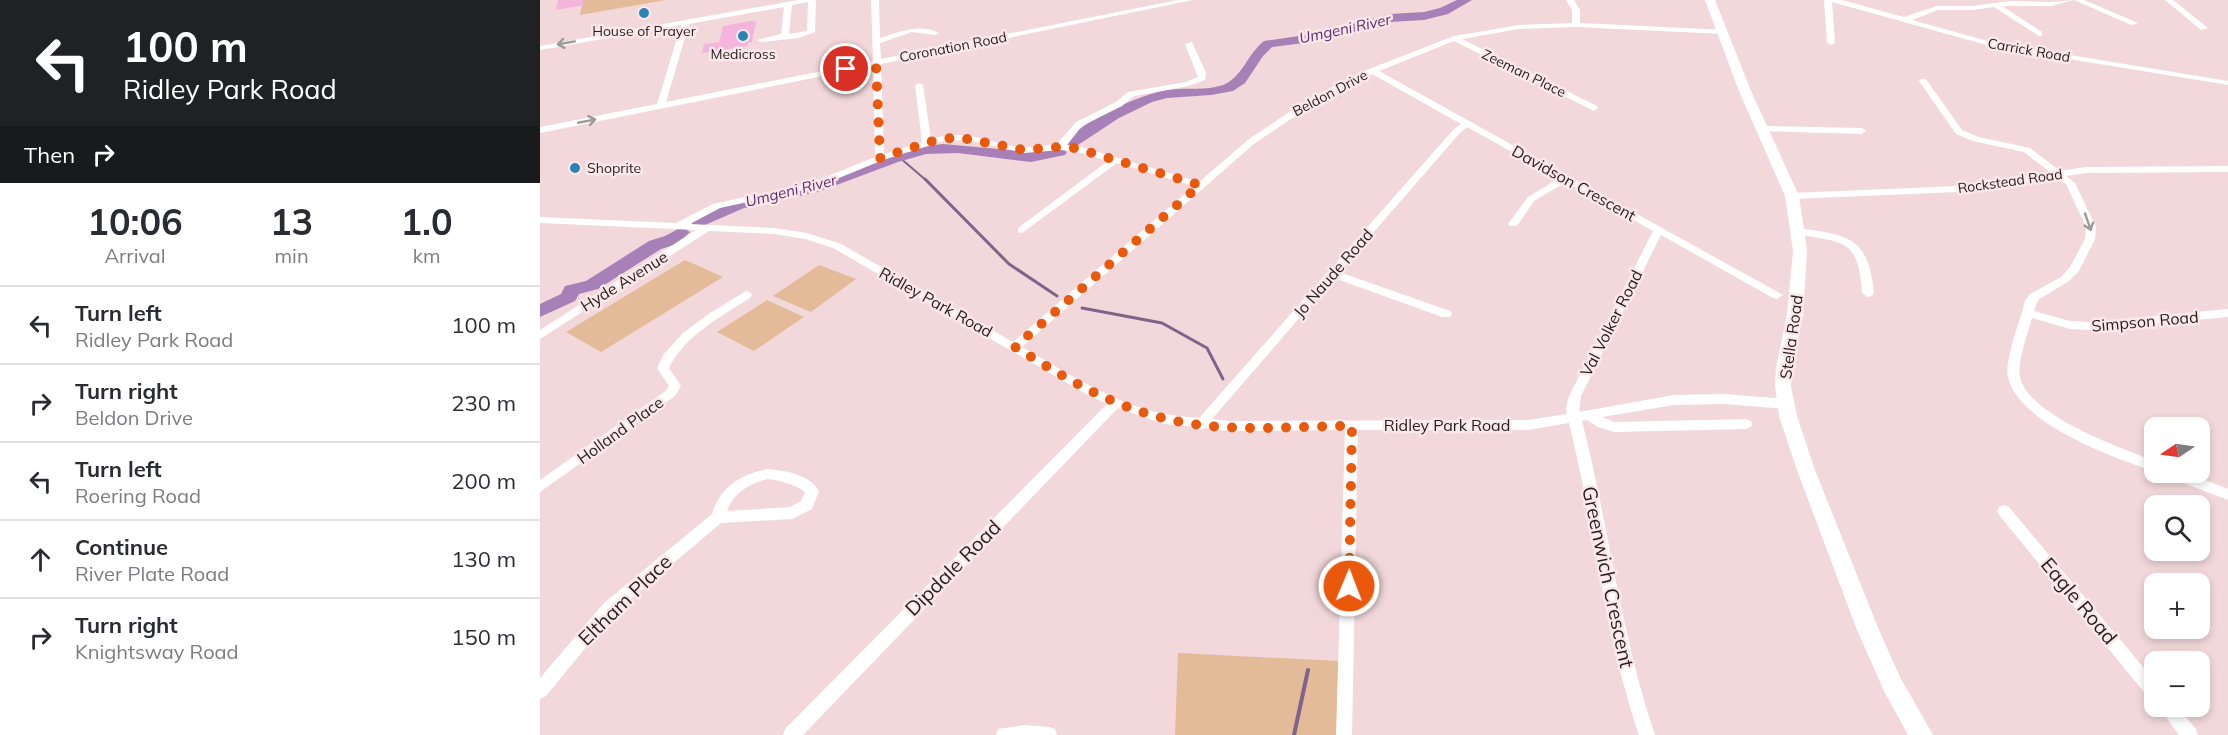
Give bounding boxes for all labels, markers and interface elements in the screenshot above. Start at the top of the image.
marker: House of Prayer [637,6,651,20]
water label: Umgeni River [1297,9,1393,47]
text: 100 m [123,20,248,73]
place label: House of Prayer [592,22,697,40]
icon: left [24,24,102,102]
street label: Coronation Road [898,28,1008,66]
marker: Medicross [736,29,750,43]
street label: Carrick Road [1986,34,2072,66]
one-way arrow [557,38,577,49]
pin [820,43,871,94]
place label: Medicross [710,45,776,63]
street label: Zeeman Place [1479,45,1569,101]
icon: arrive [829,52,862,85]
street label: Beldon Drive [1289,66,1371,120]
text: Ridley Park Road [123,72,337,106]
one-way arrow [577,115,597,126]
icon: right [87,138,120,171]
text: Then [24,141,75,169]
street label: Davidson Crescent [1508,141,1640,226]
place label: Shoprite [587,159,641,177]
marker: Shoprite [568,161,582,175]
street label: Rockstead Road [1956,165,2064,197]
water label: Umgeni River [743,170,839,211]
text: 10:06 [87,199,183,244]
text: 13 [270,199,313,244]
text: 1.0 [401,199,453,244]
one-way arrow [2083,212,2094,231]
street label: Jo Naude Road [1289,225,1377,321]
text: Arrival [104,243,166,268]
text: min [275,243,309,268]
text: km [413,243,441,268]
street label: Hyde Avenue [577,246,671,316]
street label: Ridley Park Road [876,263,996,341]
street label: Val Volker Road [1576,266,1646,380]
street label: Stella Road [1775,294,1807,380]
text: Turn left [75,299,162,327]
street label: Simpson Road [2091,306,2199,336]
icon: left [24,309,57,342]
text: 100 m [451,311,516,339]
text: Ridley Park Road [75,327,233,352]
text: Turn right [75,377,178,405]
icon: right [24,387,57,420]
text: 230 m [451,389,516,417]
street label: Holland Place [573,392,667,468]
text: Beldon Drive [75,405,193,430]
street label: Ridley Park Road [1384,415,1510,435]
north arrow [2144,417,2210,483]
map controls [2144,417,2210,717]
text: Turn left [75,455,162,483]
icon: left [24,465,57,498]
text: 200 m [451,467,516,495]
text: Roering Road [75,483,201,508]
street label: Greenwich Crescent [1577,484,1640,670]
button: search [2144,495,2210,561]
street label: Dipdale Road [899,514,1006,621]
text: Continue [75,533,168,561]
icon: ahead [24,543,57,576]
text: 130 m [451,545,516,573]
street label: Eltham Place [573,549,677,650]
street label: Eagle Road [2036,552,2123,649]
position arrow [1317,554,1381,618]
text: River Plate Road [75,561,229,586]
button: + [2144,573,2210,639]
text: Turn right [75,611,178,639]
icon: right [24,621,57,654]
text: 150 m [451,623,516,651]
text: Knightsway Road [75,639,239,664]
button: − [2144,651,2210,717]

